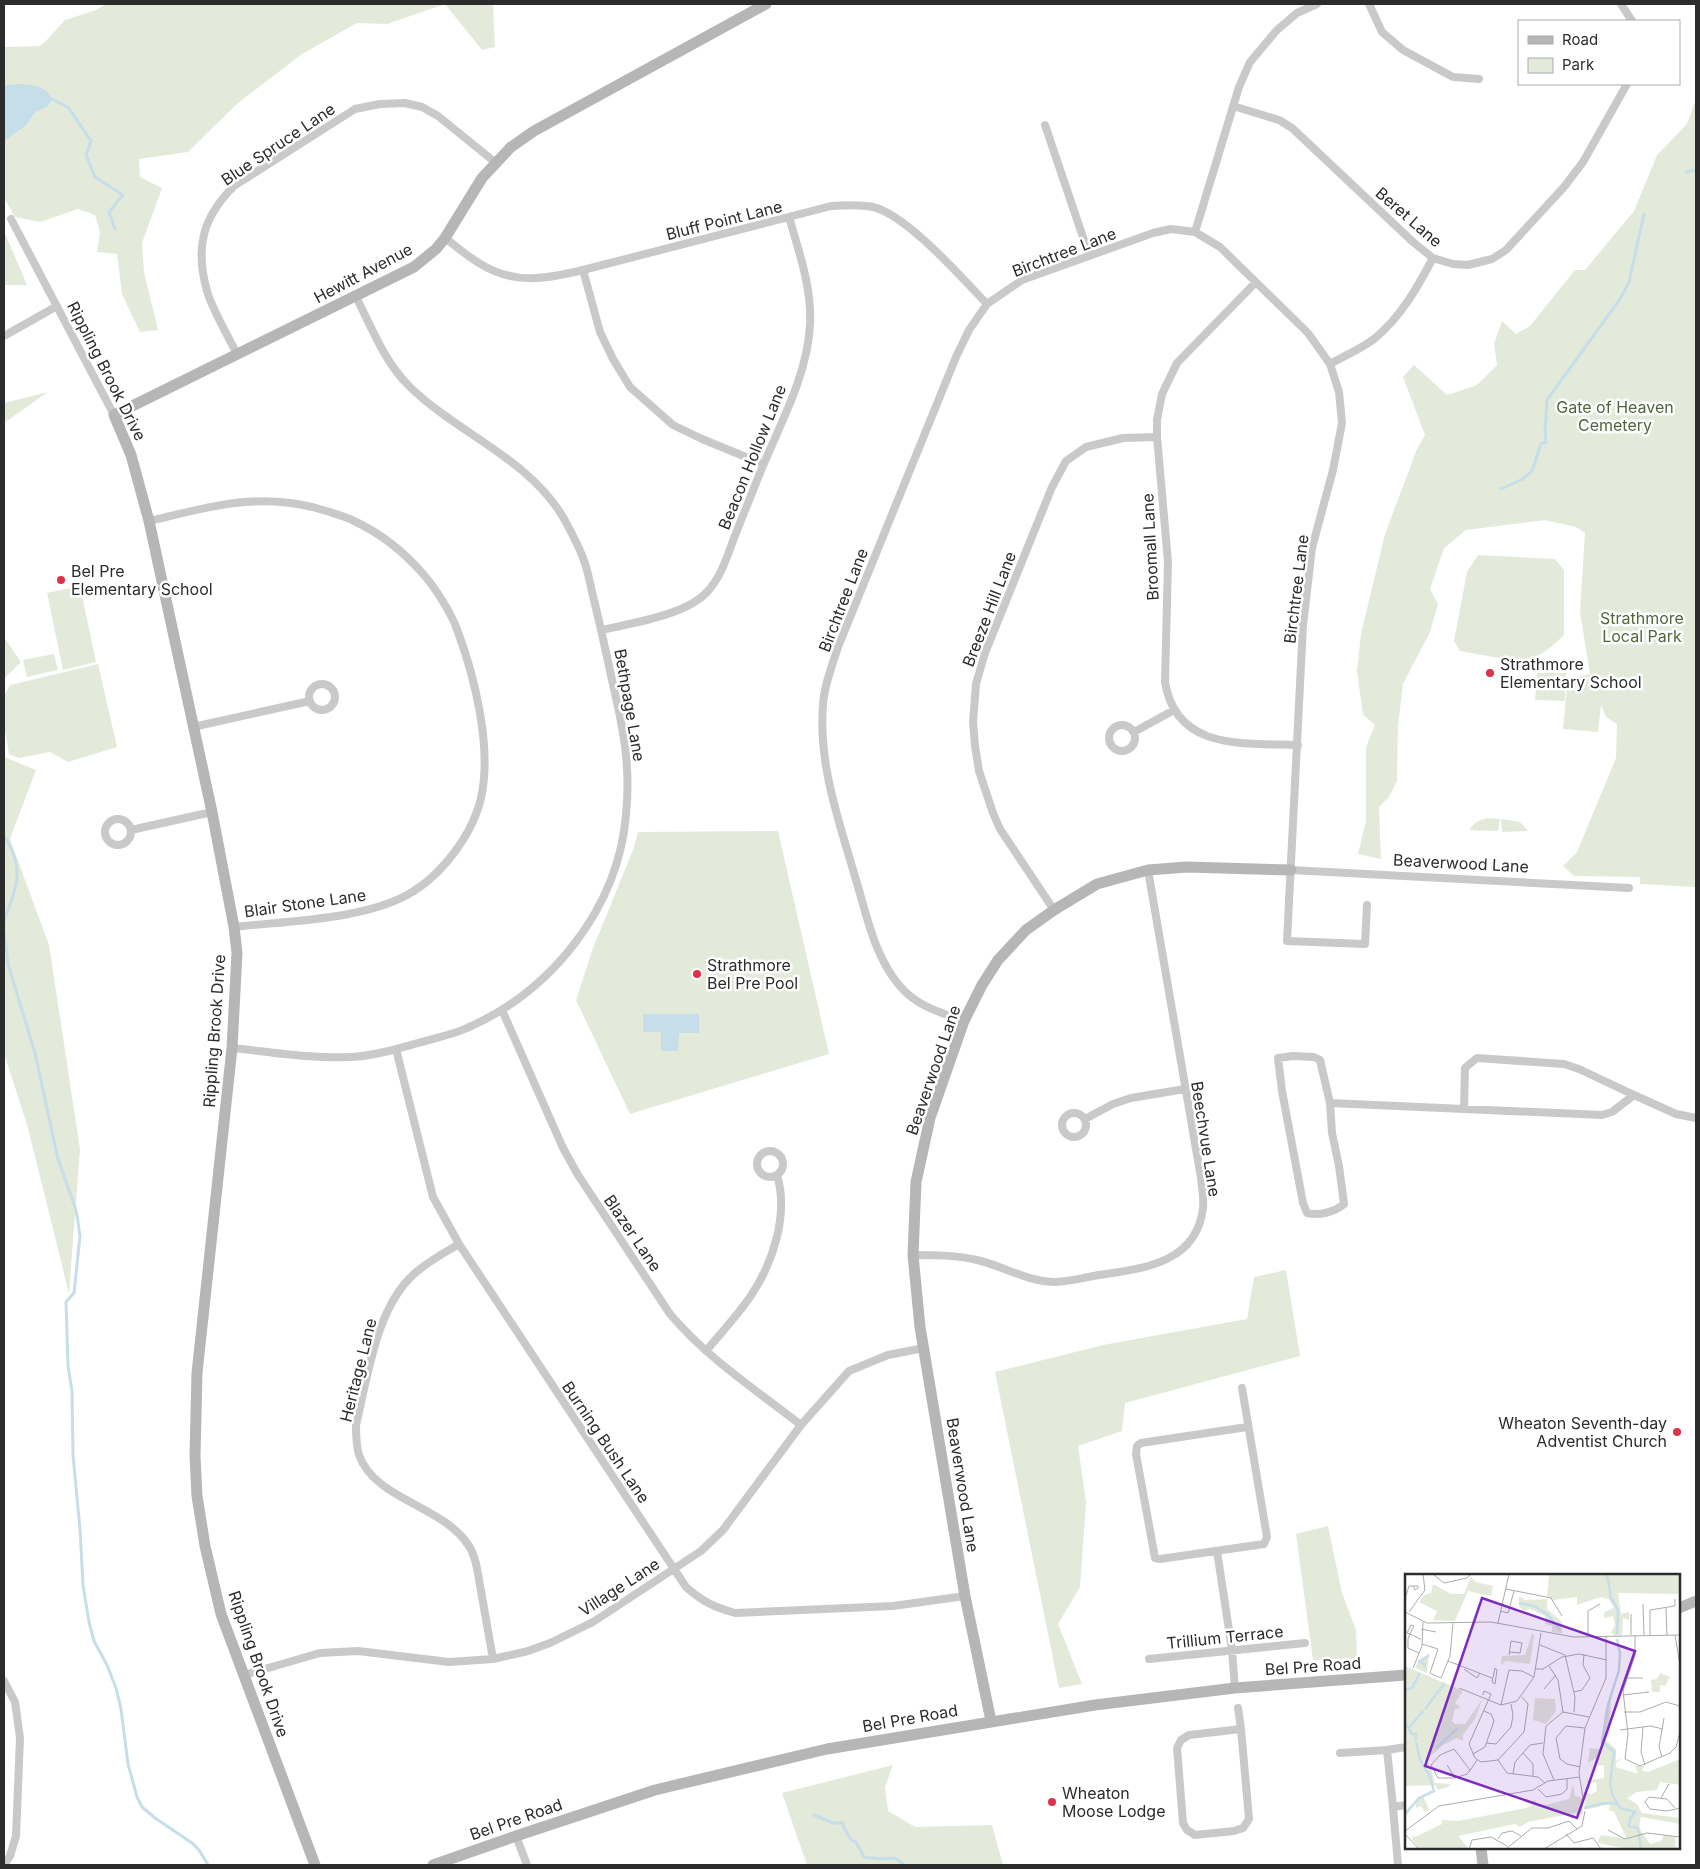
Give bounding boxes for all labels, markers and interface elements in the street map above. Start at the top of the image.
legend [1518,20,1680,85]
text: Road [1562,30,1598,49]
text: Park [1562,55,1595,74]
street label: Blue Spruce Lane [217,99,339,189]
street label: Beret Lane [1372,183,1446,251]
street label: Bluff Point Lane [664,196,784,244]
street label: Birchtree Lane [1009,223,1119,281]
street label: Hewitt Avenue [310,239,416,307]
street label: Rippling Brook Drive [63,298,151,444]
street label: Beacon Hollow Lane [714,382,790,532]
park label: Gate of Heaven Cemetery [1556,397,1674,435]
street label: Broomall Lane [1137,493,1163,601]
street label: Birchtree Lane [1279,533,1313,645]
street label: Birchtree Lane [814,545,872,655]
street label: Breeze Hill Lane [958,549,1020,669]
place label: Bel Pre Elementary School [71,561,213,599]
marker: Bel Pre Elementary School [55,574,67,586]
park label: Strathmore Local Park [1600,608,1684,646]
street label: Bethpage Lane [610,647,650,763]
place label: Strathmore Elementary School [1500,654,1642,692]
marker: Strathmore Elementary School [1484,667,1496,679]
street label: Beaverwood Lane [1393,849,1529,877]
street label: Blair Stone Lane [243,885,367,921]
street label: Rippling Brook Drive [199,954,229,1108]
place label: Strathmore Bel Pre Pool [707,955,798,993]
marker: Strathmore Bel Pre Pool [691,968,703,980]
street label: Beaverwood Lane [901,1002,965,1138]
street label: Beechvue Lane [1187,1080,1225,1198]
street label: Blazer Lane [600,1191,666,1275]
street label: Heritage Lane [335,1316,381,1424]
street label: Burning Bush Lane [558,1377,654,1507]
place label: Wheaton Seventh-day Adventist Church [1498,1413,1667,1451]
street label: Beaverwood Lane [942,1416,984,1554]
marker: Wheaton Seventh-day Adventist Church [1671,1426,1683,1438]
street label: Village Lane [575,1554,663,1620]
inset map [1405,1574,1680,1849]
street label: Rippling Brook Drive [225,1588,293,1740]
street label: Trillium Terrace [1166,1621,1284,1653]
street label: Bel Pre Road [1264,1653,1362,1679]
street label: Bel Pre Road [861,1700,959,1736]
place label: Wheaton Moose Lodge [1062,1783,1166,1821]
street label: Bel Pre Road [467,1794,565,1844]
marker: Wheaton Moose Lodge [1046,1796,1058,1808]

